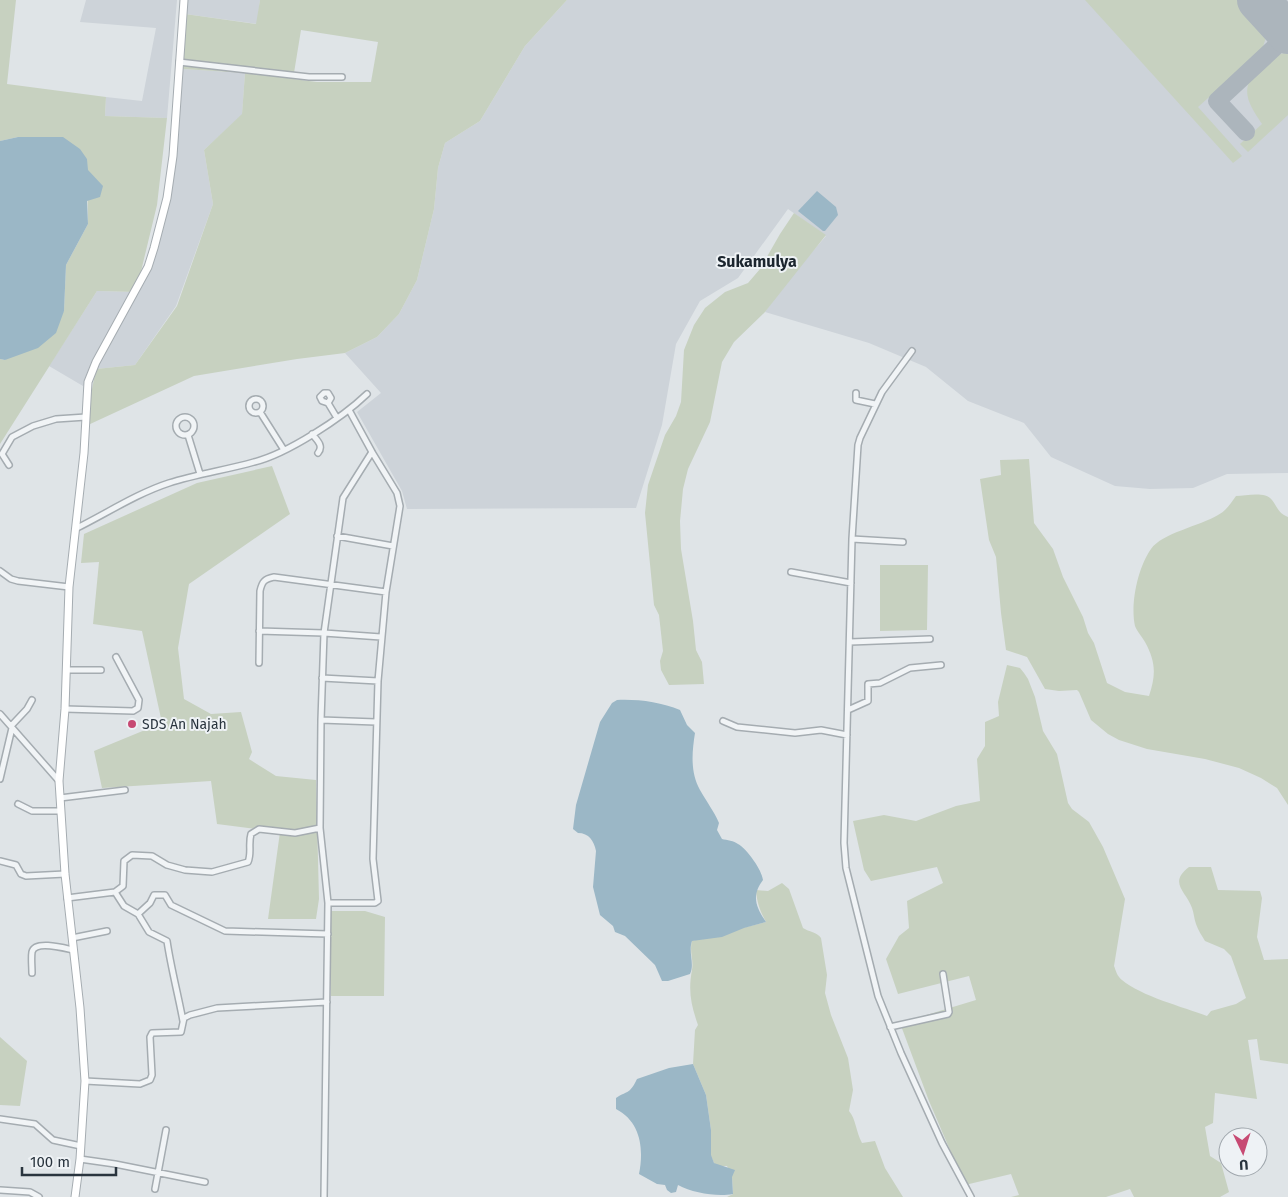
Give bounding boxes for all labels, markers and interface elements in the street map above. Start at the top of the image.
district label: Sukamulya [717,252,797,271]
place label: SDS An Najah [142,716,227,733]
marker: SDS An Najah [126,718,138,730]
north arrow [1218,1127,1268,1177]
scale bar [22,1144,116,1176]
text: 100 m [30,1153,70,1171]
text: U [1239,1156,1249,1173]

